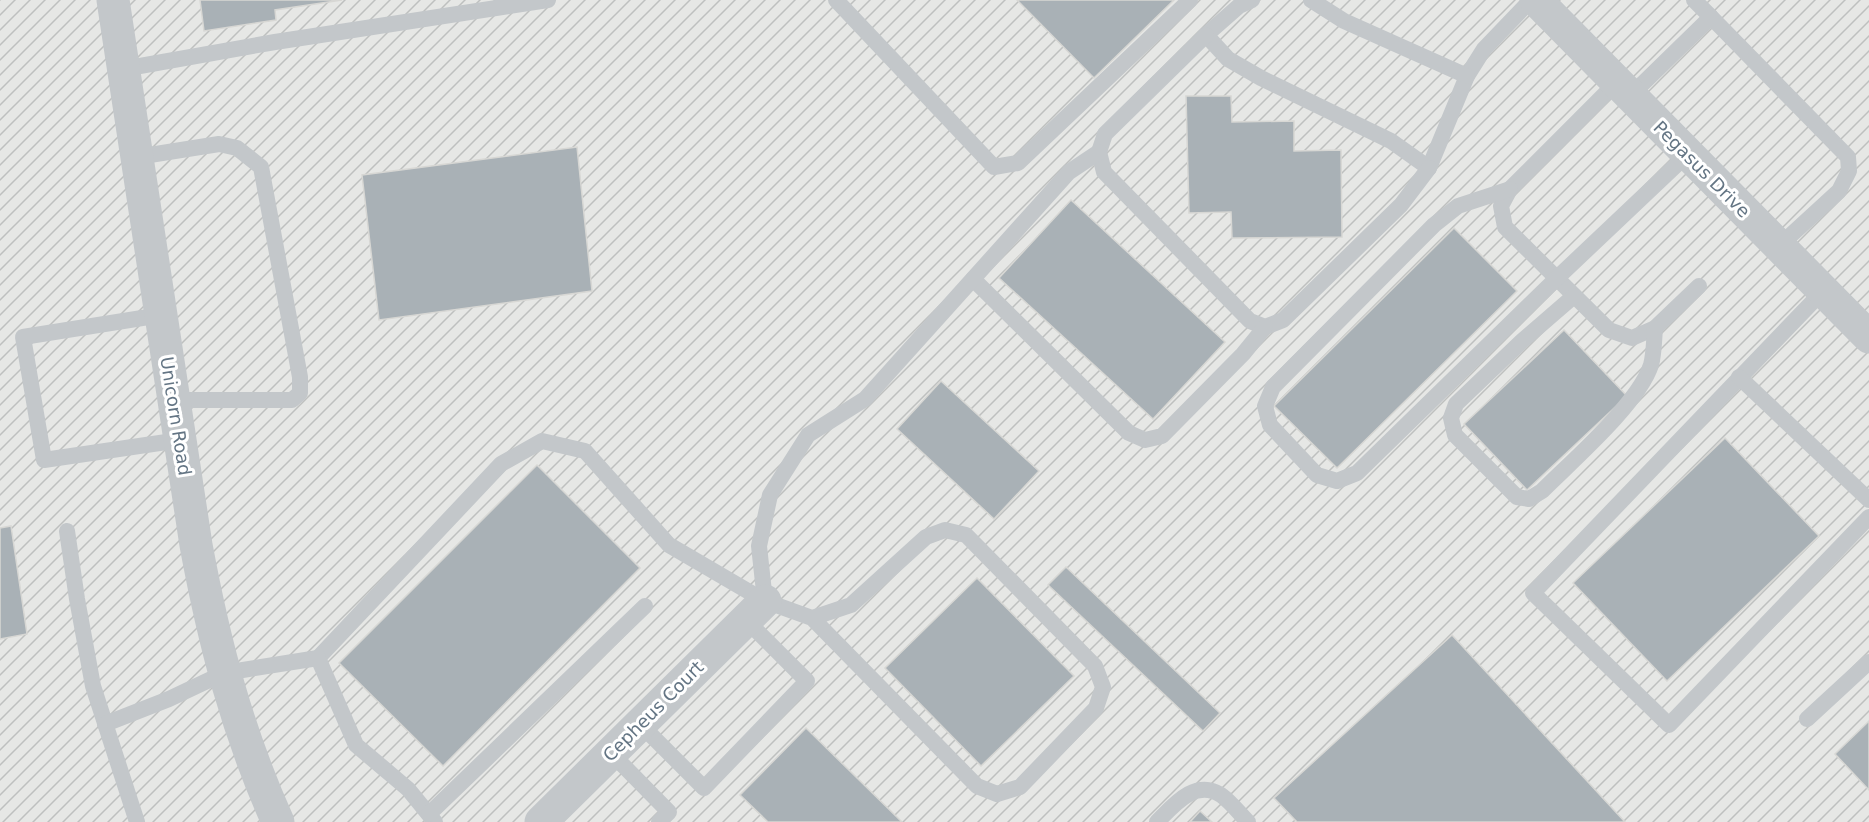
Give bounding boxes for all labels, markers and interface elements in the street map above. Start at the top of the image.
street label: Pegasus Drive [1649,116,1755,222]
street label: Unicorn Road [156,355,196,477]
street label: Cepheus Court [598,656,708,766]

